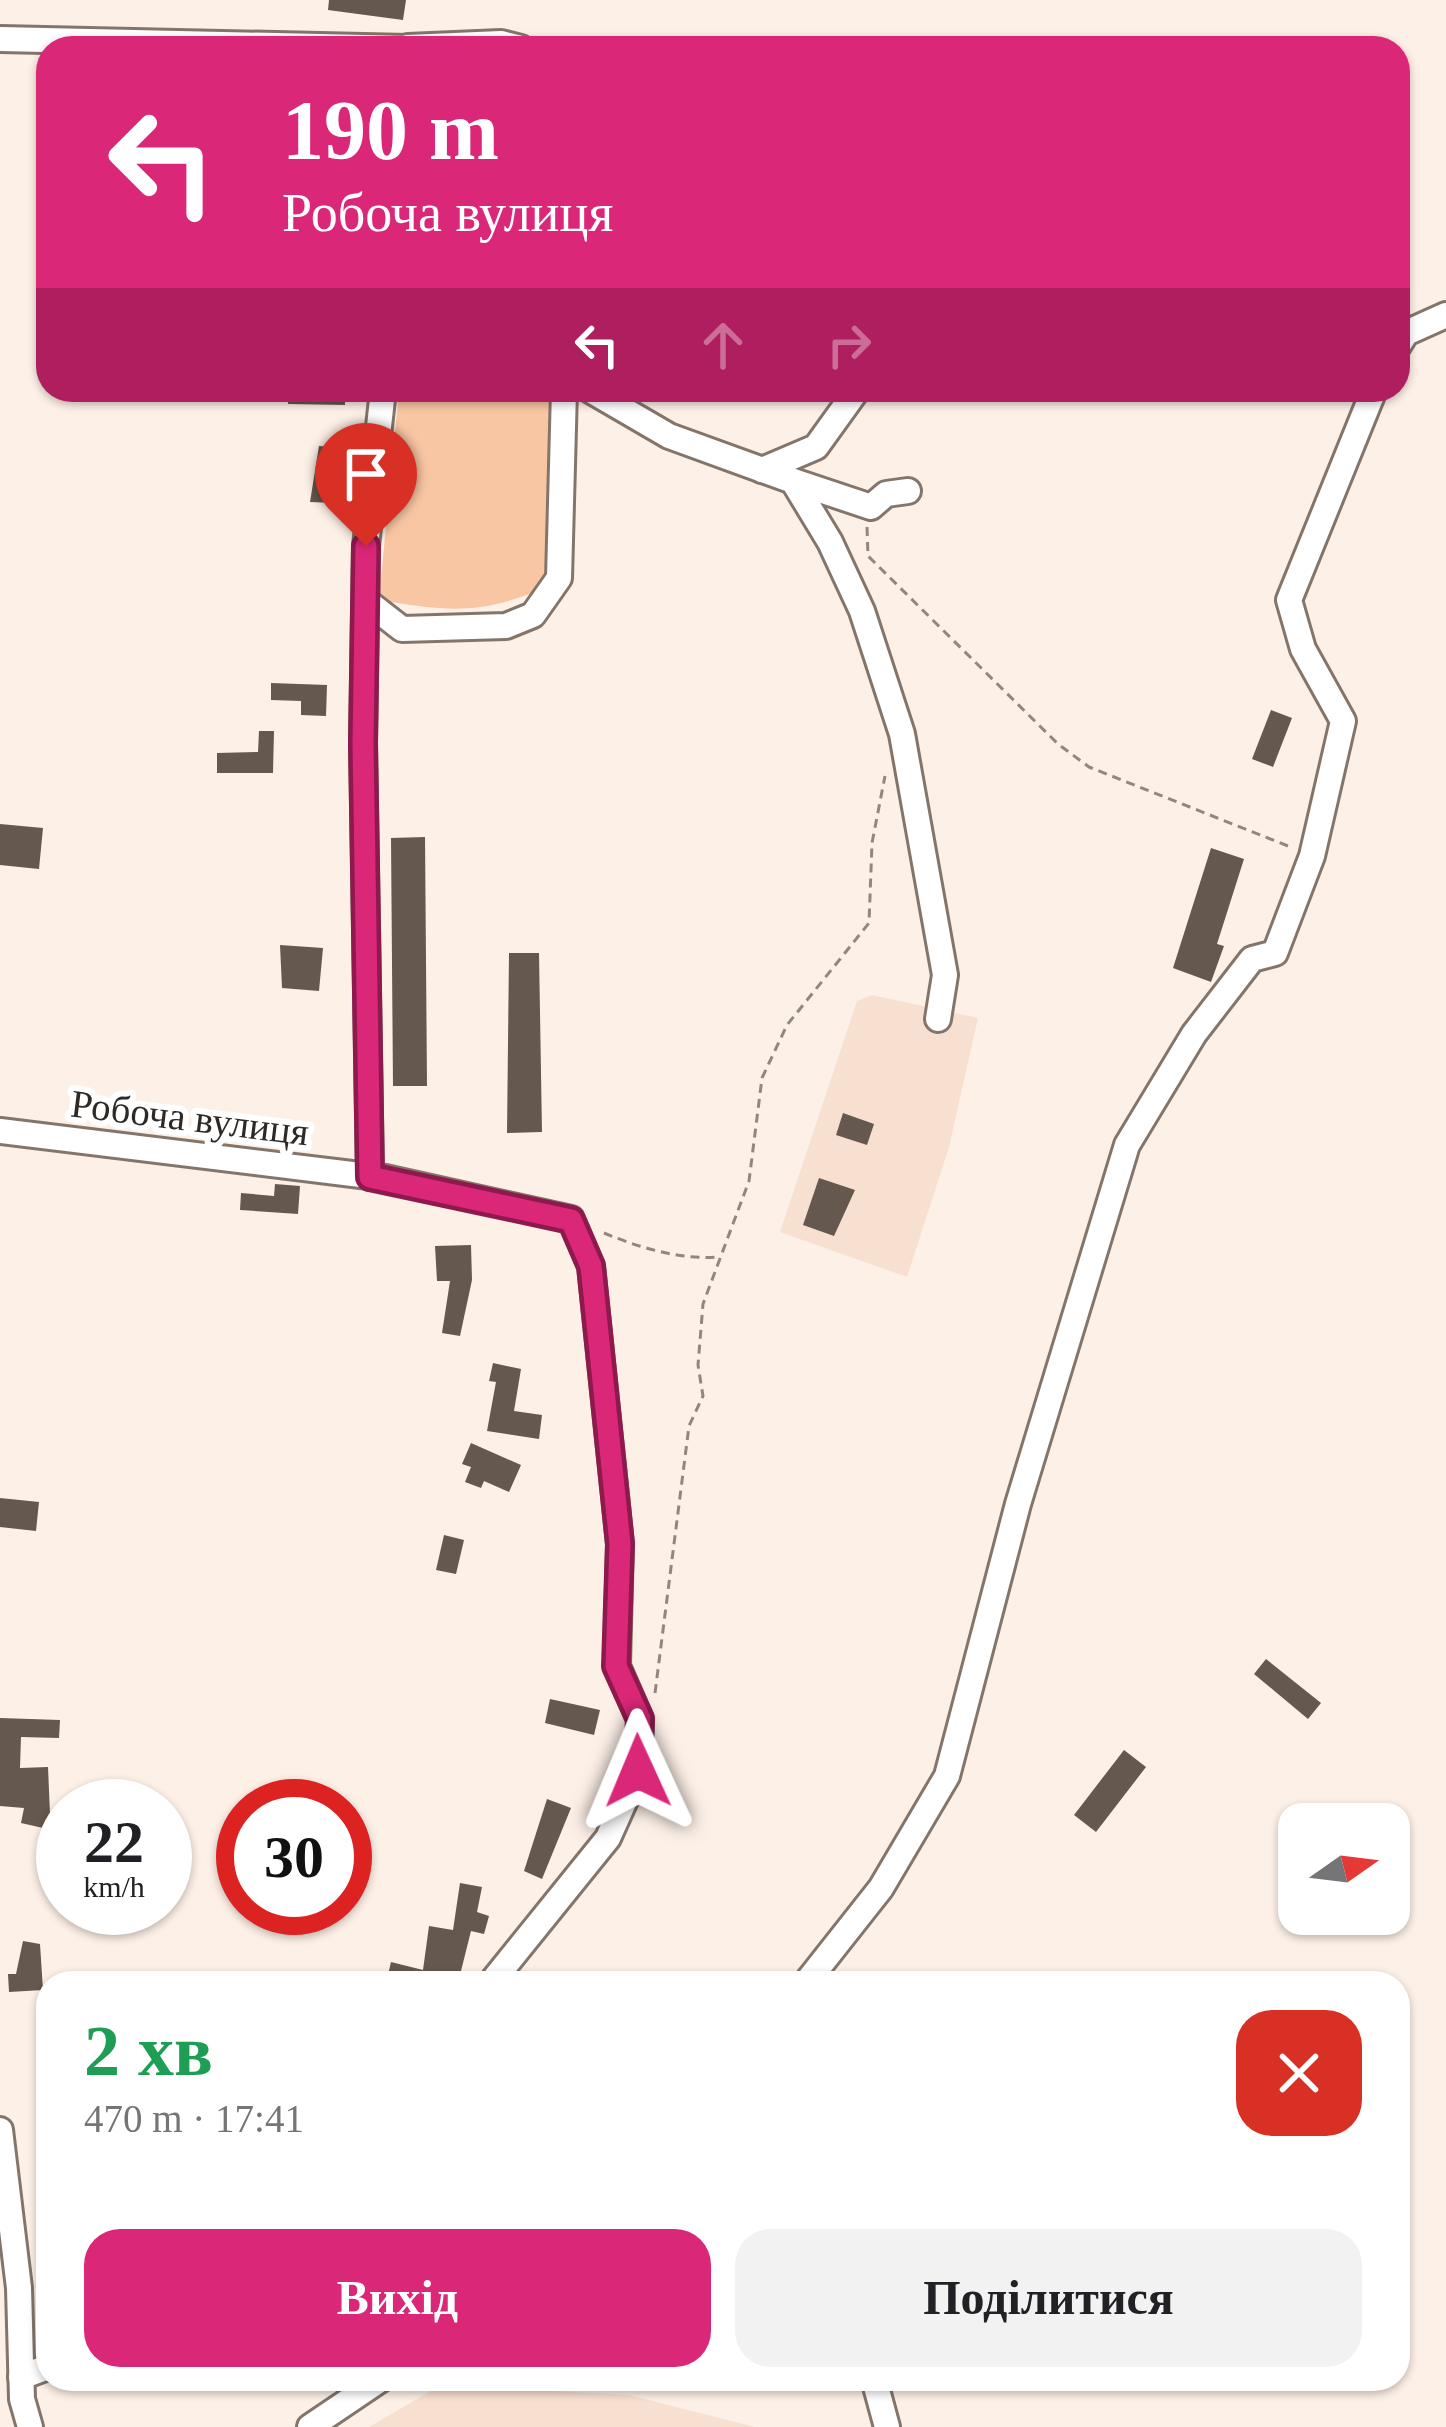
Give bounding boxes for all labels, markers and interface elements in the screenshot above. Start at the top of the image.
icon: left [84,84,240,240]
text: 190 m [282,84,499,177]
text: Робоча вулиця [282,183,613,243]
icon: left [564,312,630,378]
icon: ahead [690,312,756,378]
icon: right [816,312,882,378]
pin [315,423,417,546]
icon: arrive [333,441,399,507]
street label: Робоча вулиця [68,1082,311,1154]
position arrow [575,1708,701,1834]
speed limit sign: 30 [216,1779,372,1935]
north arrow [1278,1803,1410,1935]
map controls [1278,1803,1410,1935]
text: 22 [84,1809,144,1875]
text: km/h [83,1870,145,1903]
button: close [1236,2010,1362,2136]
text: 2 хв [84,2011,213,2091]
text: 470 m · 17:41 [84,2097,304,2140]
button: Вихід [84,2229,711,2367]
button: Поділитися [735,2229,1362,2367]

